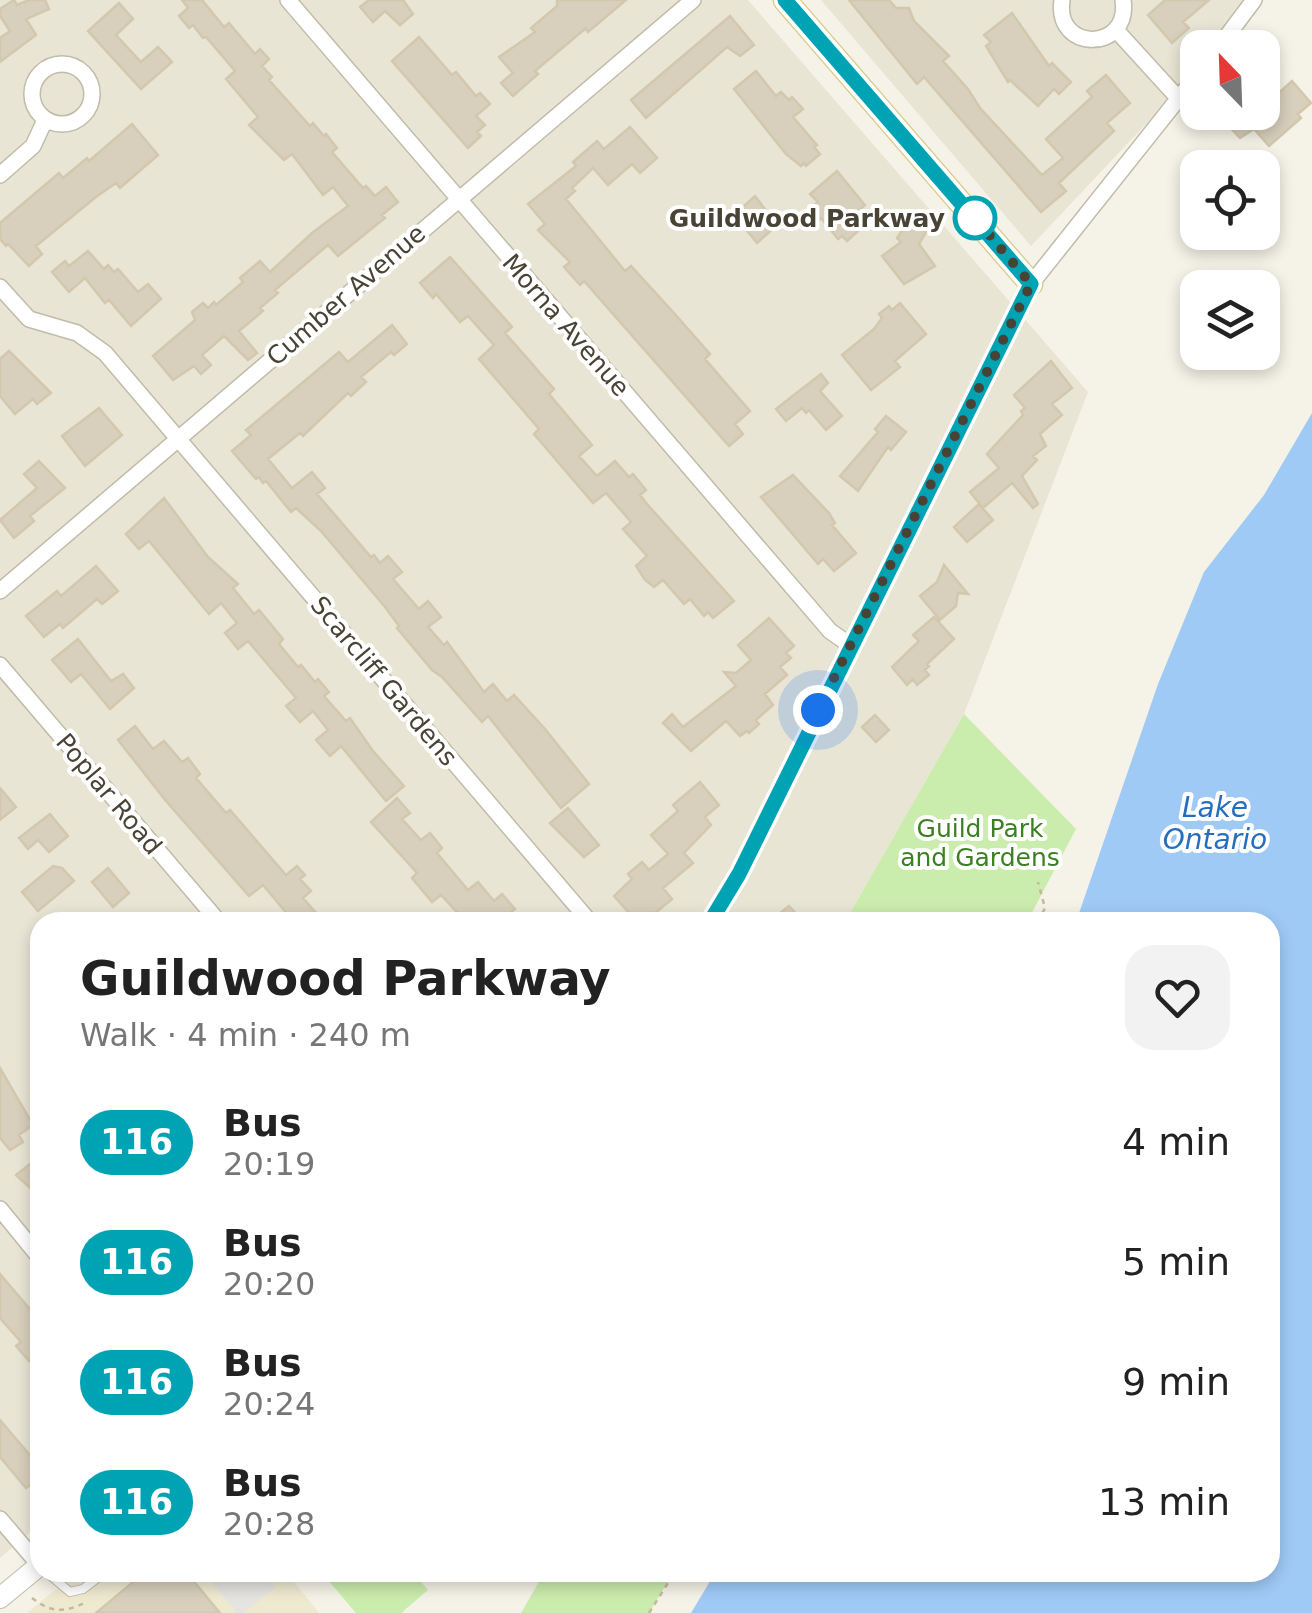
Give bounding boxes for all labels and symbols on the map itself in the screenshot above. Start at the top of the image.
north arrow [1180,30,1280,130]
marker: Guildwood Parkway [954,197,996,239]
place label: Guildwood Parkway [669,204,945,233]
street label: Cumber Avenue [261,218,431,372]
street label: Morna Avenue [496,248,636,402]
street label: Scarcliff Gardens [305,590,463,772]
your location [793,685,843,735]
street label: Poplar Road [50,728,168,860]
water label: Lake Ontario [1163,791,1267,856]
park label: Guild Park and Gardens [900,814,1060,872]

